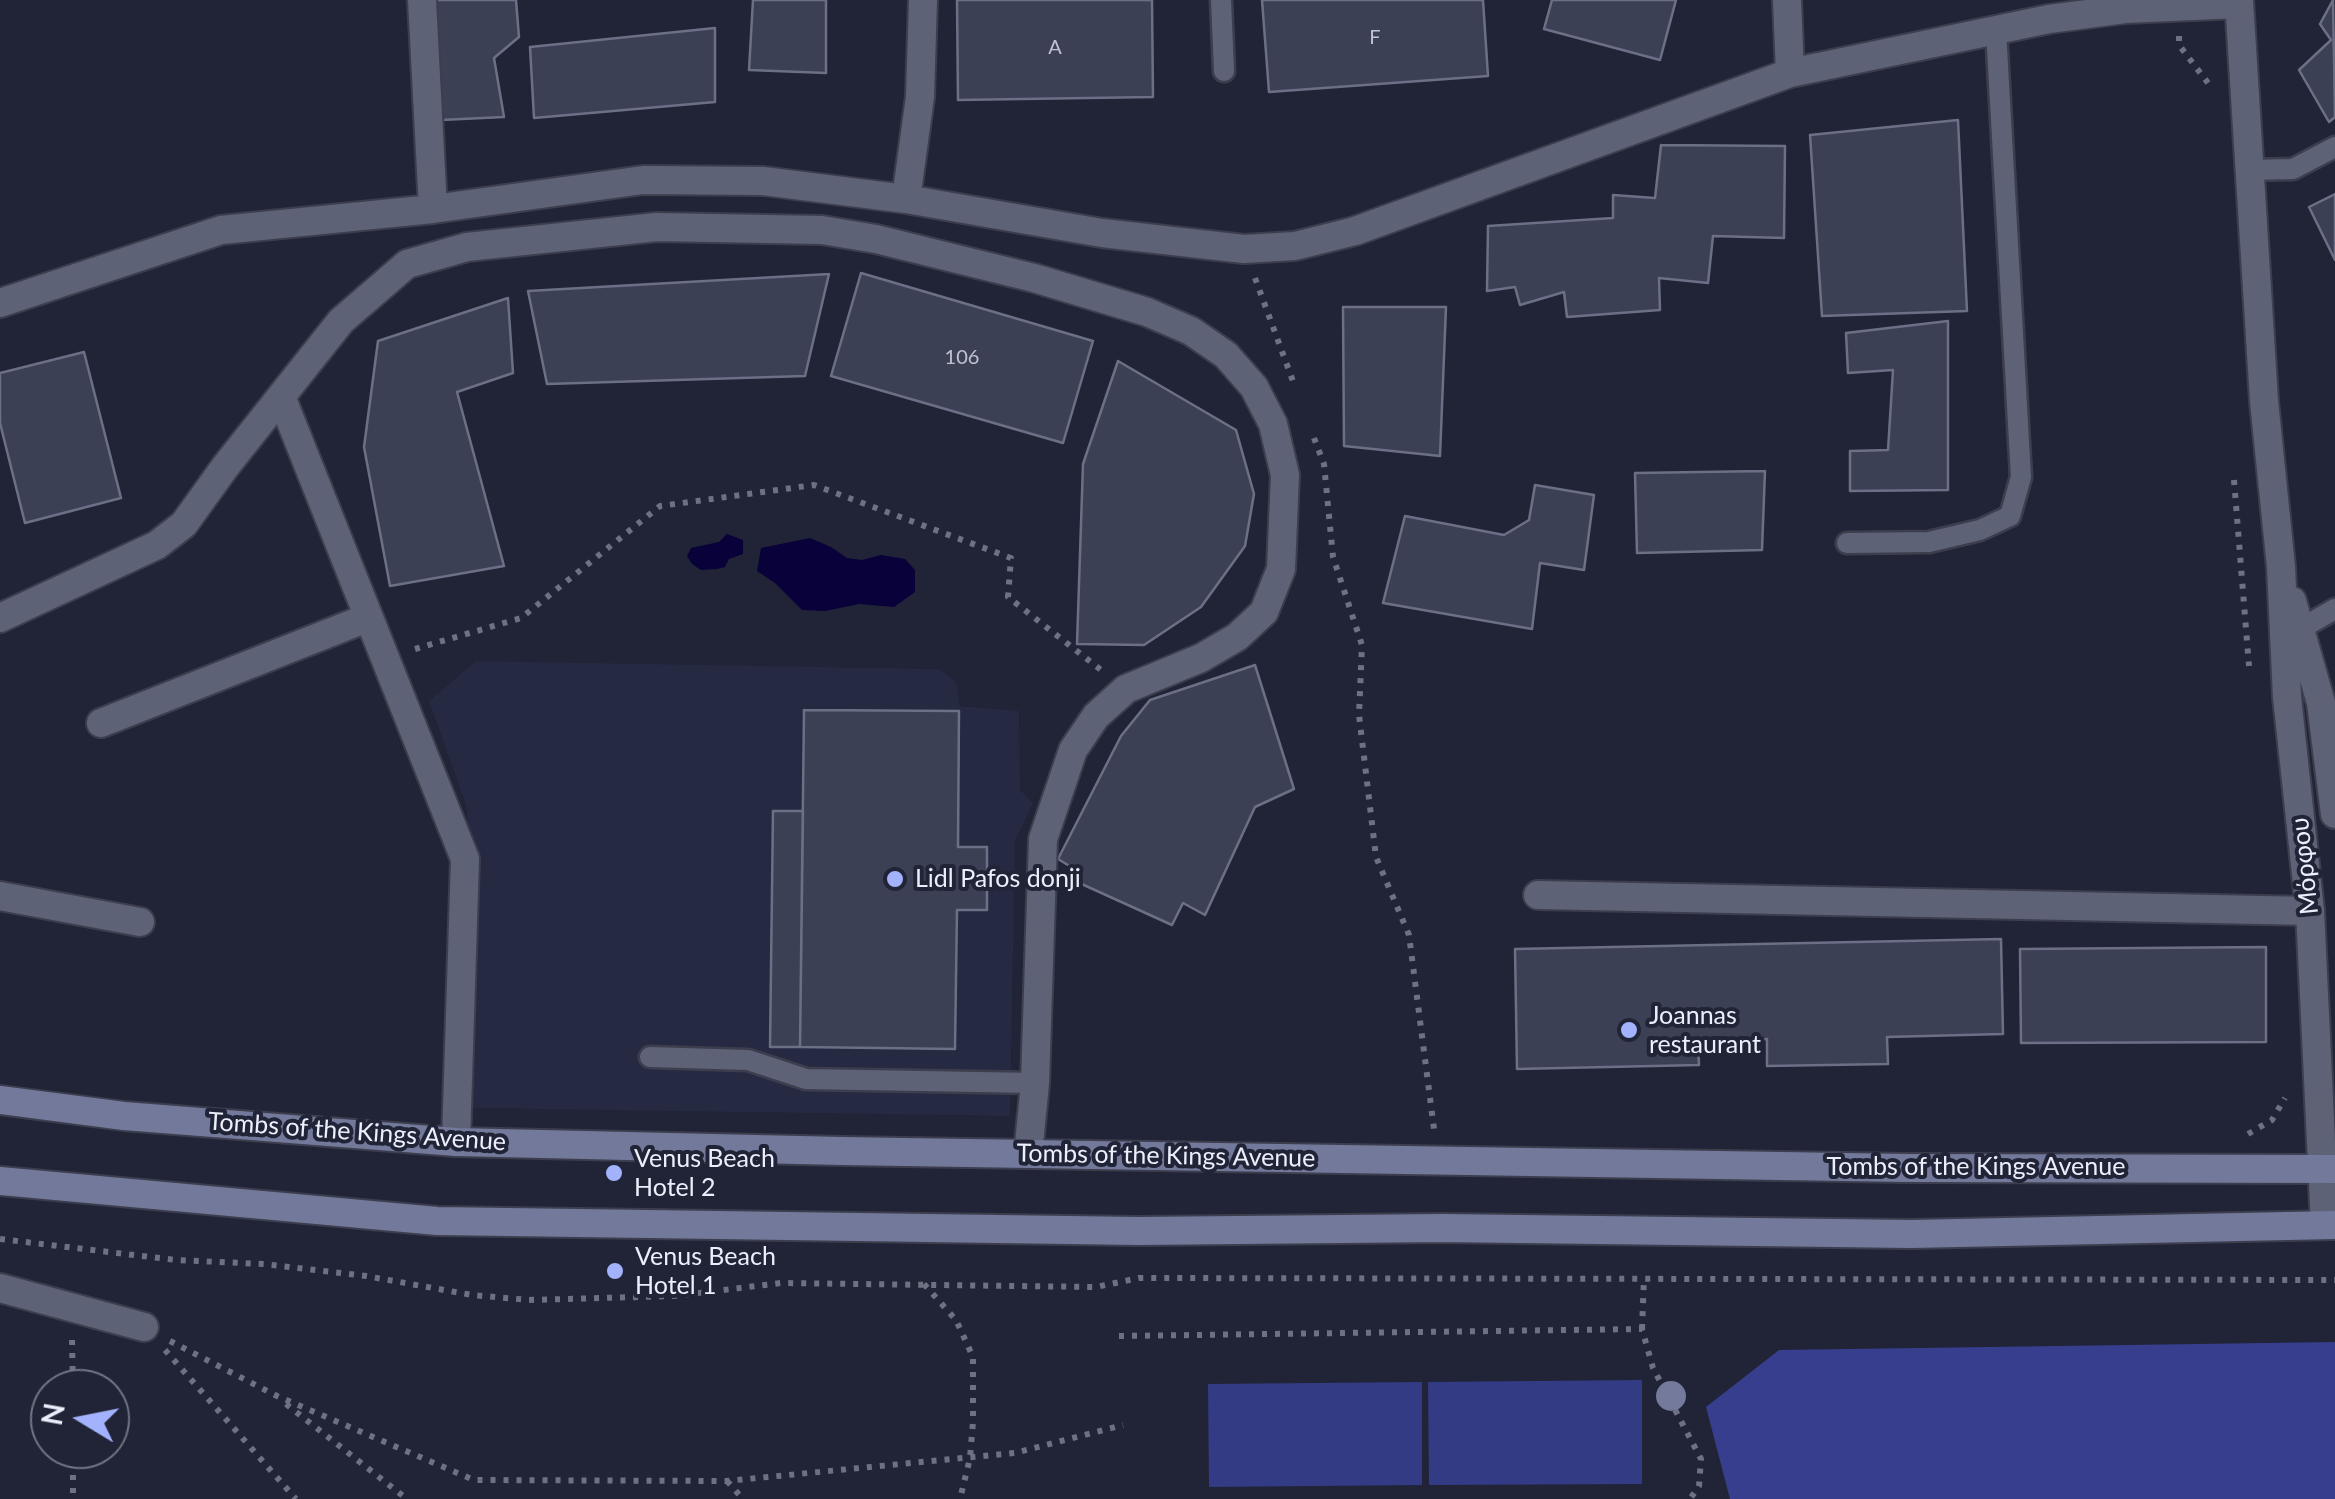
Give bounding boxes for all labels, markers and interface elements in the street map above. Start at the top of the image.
house number: F [1369,26,1381,50]
house number: A [1048,36,1062,60]
house number: 106 [945,346,979,370]
street label: Μόρφου [2285,816,2325,916]
place label: Lidl Pafos donji [915,864,1081,894]
marker: Lidl Pafos donji [884,868,906,890]
place label: Joannas restaurant [1649,1001,1761,1060]
marker: Joannas restaurant [1618,1019,1640,1041]
street label: Tombs of the Kings Avenue [207,1107,507,1157]
street label: Tombs of the Kings Avenue [1016,1138,1316,1174]
place label: Venus Beach Hotel 2 [634,1144,775,1203]
street label: Tombs of the Kings Avenue [1827,1152,2125,1182]
marker: Venus Beach Hotel 2 [603,1162,625,1184]
place label: Venus Beach Hotel 1 [635,1242,776,1301]
marker: Venus Beach Hotel 1 [604,1260,626,1282]
north arrow [30,1369,130,1469]
text: N [34,1401,71,1428]

